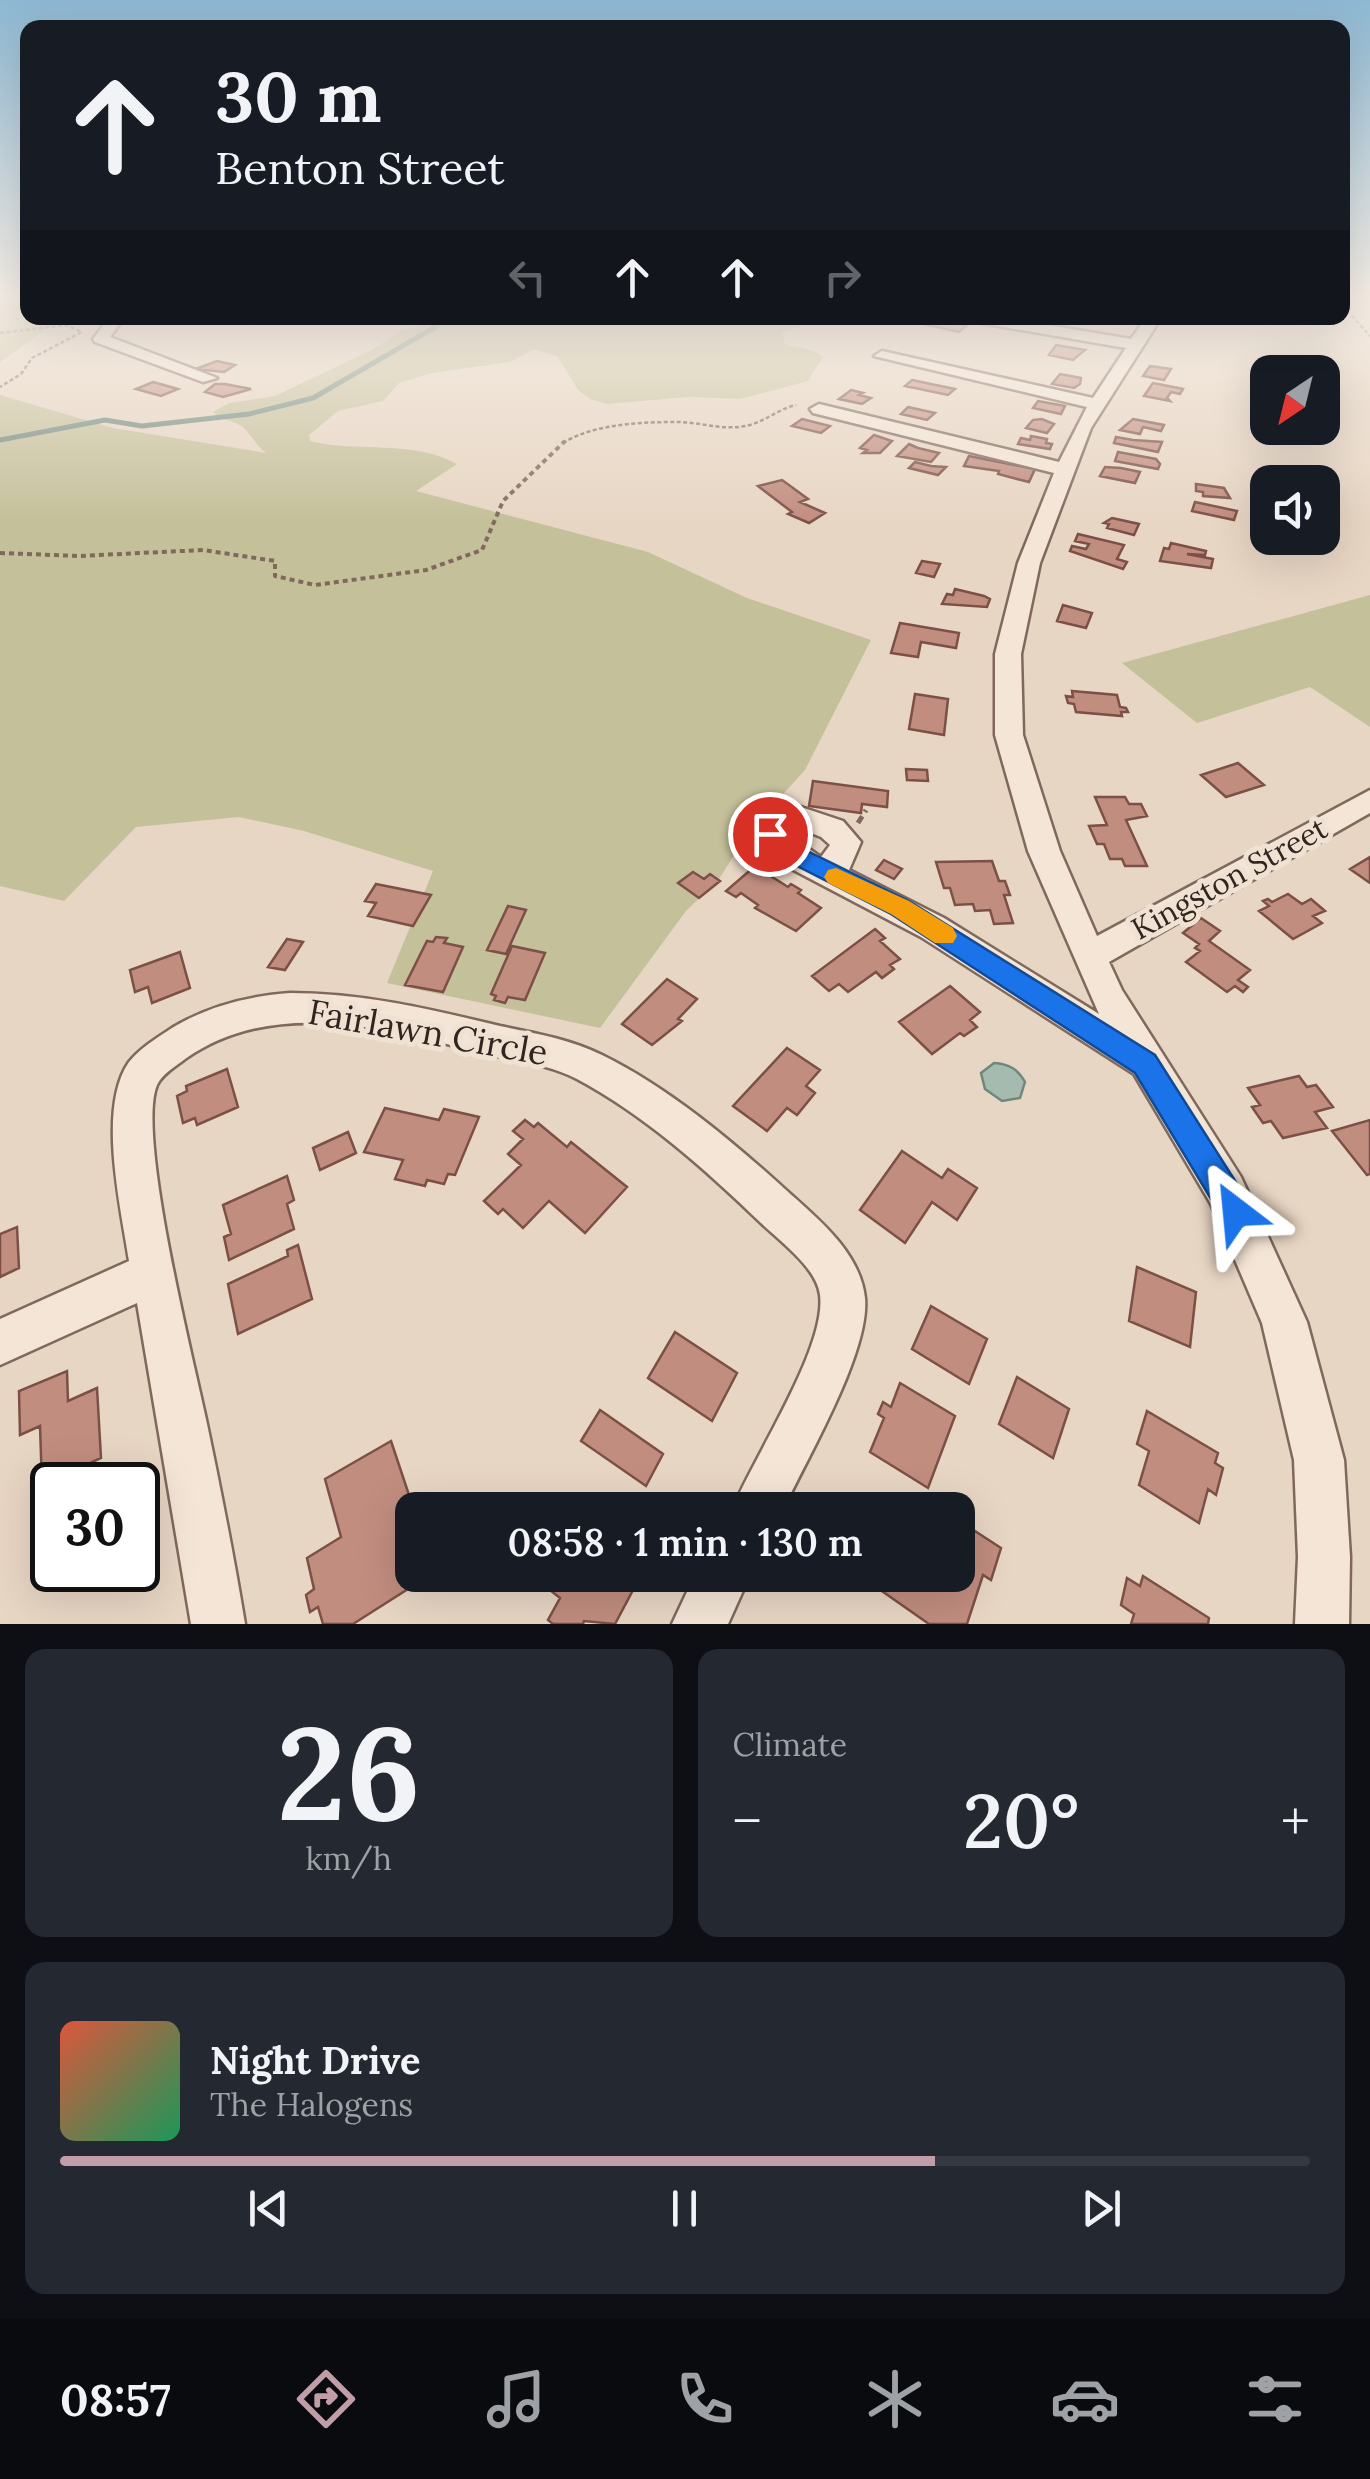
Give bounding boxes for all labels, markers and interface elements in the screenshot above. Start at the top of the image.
text: 30 m [215,52,382,141]
icon: ahead [50,60,180,190]
text: Benton Street [215,139,505,196]
icon: left [500,250,555,305]
icon: ahead [605,250,660,305]
icon: ahead [710,250,765,305]
icon: right [815,250,870,305]
north arrow [1250,355,1340,445]
map controls [1250,355,1340,555]
button: sound [1250,465,1340,555]
pin [728,792,813,877]
icon: arrive [743,807,798,862]
street label: Kingston Street [1124,808,1334,948]
street label: Fairlawn Circle [305,989,551,1075]
position arrow [1184,1160,1288,1264]
speed limit sign: 30 [30,1462,160,1592]
text: 08:58 · 1 min · 130 m [507,1518,863,1566]
text: 26 [277,1689,421,1856]
text: Climate [733,1724,847,1765]
text: 20° [963,1773,1080,1869]
text: − [733,1786,762,1856]
text: + [1281,1786,1310,1856]
text: km/h [306,1838,392,1879]
text: Night Drive [210,2036,421,2084]
text: The Halogens [210,2084,413,2125]
icon: previous [241,2181,296,2236]
icon: pause [657,2181,712,2236]
icon: next [1074,2181,1129,2236]
icon: directions [291,2364,361,2434]
icon: music [481,2364,551,2434]
icon: phone [670,2364,740,2434]
icon: climate [860,2364,930,2434]
icon: car [1050,2364,1120,2434]
icon: filters [1240,2364,1310,2434]
text: 08:57 [60,2371,171,2428]

